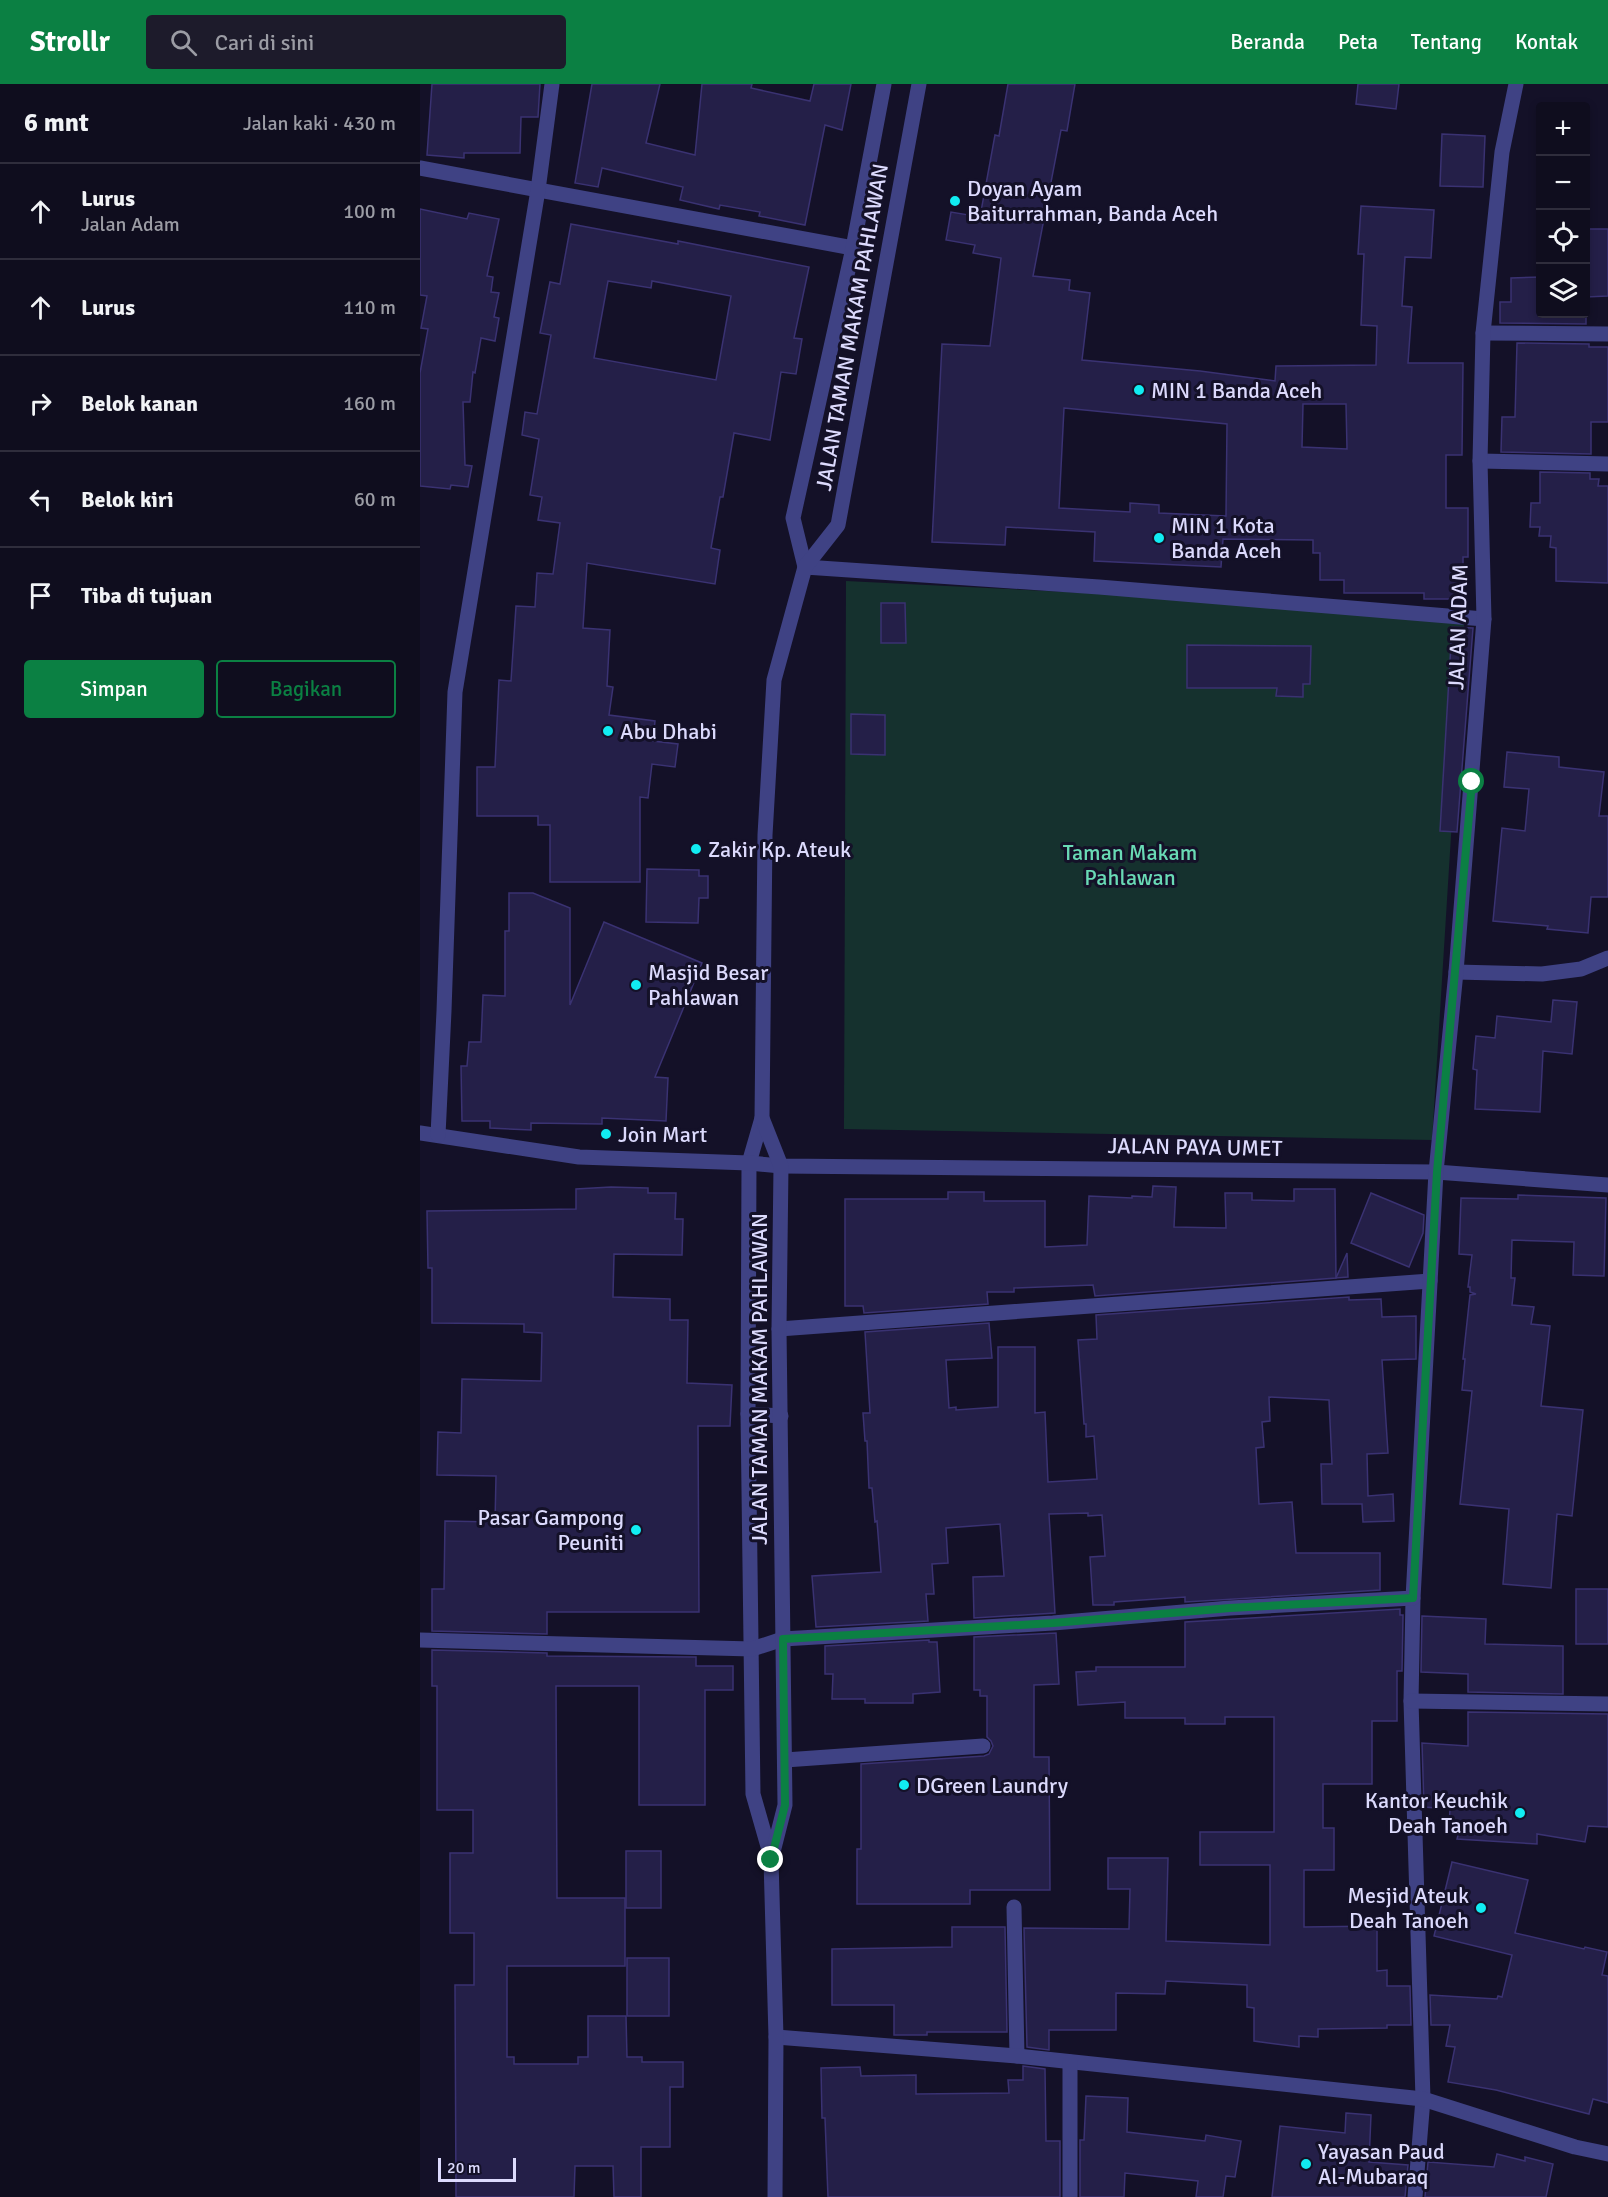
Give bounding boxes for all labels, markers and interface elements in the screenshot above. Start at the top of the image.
search box [146,15,566,69]
text: Strollr [30,25,110,59]
icon: search [167,26,200,59]
text: Cari di sini [215,29,314,56]
text: Beranda [1230,29,1305,55]
text: Peta [1338,29,1378,55]
text: Tentang [1411,29,1482,55]
text: Kontak [1515,29,1578,55]
map controls [1536,102,1590,318]
button: + [1536,102,1590,156]
text: 6 mnt [24,107,89,139]
text: Jalan kaki · 430 m [243,111,396,136]
button: − [1536,156,1590,210]
street label: JALAN TAMAN MAKAM PAHLAWAN [810,161,894,493]
place label: Doyan Ayam Baiturrahman, Banda Aceh [967,175,1218,227]
text: Lurus [81,185,135,212]
marker: Doyan Ayam Baiturrahman, Banda Aceh [948,194,962,208]
icon: ahead [24,195,57,228]
text: 100 m [343,199,396,224]
button: locate [1536,210,1590,264]
text: Jalan Adam [81,212,180,237]
button: layers [1536,264,1590,318]
icon: ahead [24,291,57,324]
text: Lurus [81,294,135,321]
text: 110 m [343,295,396,320]
place label: MIN 1 Banda Aceh [1151,377,1322,404]
marker: MIN 1 Banda Aceh [1132,383,1146,397]
icon: right [24,387,57,420]
text: Belok kanan [81,390,198,417]
text: 160 m [343,391,396,416]
icon: left [24,483,57,516]
text: Belok kiri [81,486,174,513]
text: 60 m [354,487,396,512]
place label: MIN 1 Kota Banda Aceh [1171,512,1282,564]
marker: MIN 1 Kota Banda Aceh [1152,531,1166,545]
street label: JALAN ADAM [1442,564,1474,690]
icon: arrive [24,579,57,612]
text: Tiba di tujuan [81,582,212,609]
button: Simpan [24,660,204,718]
button: Bagikan [216,660,396,718]
place label: Abu Dhabi [620,718,717,745]
marker: Abu Dhabi [601,724,615,738]
route start [1458,768,1484,794]
place label: Zakir Kp. Ateuk [708,836,851,863]
park label: Taman Makam Pahlawan [1063,839,1197,891]
marker: Zakir Kp. Ateuk [689,842,703,856]
place label: Masjid Besar Pahlawan [648,959,768,1011]
marker: Masjid Besar Pahlawan [629,978,643,992]
place label: Join Mart [618,1121,708,1148]
marker: Join Mart [599,1127,613,1141]
street label: JALAN PAYA UMET [1107,1132,1283,1162]
street label: JALAN TAMAN MAKAM PAHLAWAN [746,1213,773,1545]
place label: Pasar Gampong Peuniti [478,1504,624,1556]
marker: Pasar Gampong Peuniti [629,1523,643,1537]
place label: DGreen Laundry [916,1772,1069,1799]
marker: DGreen Laundry [897,1778,911,1792]
place label: Kantor Keuchik Deah Tanoeh [1365,1787,1508,1839]
marker: Kantor Keuchik Deah Tanoeh [1513,1806,1527,1820]
route end [757,1846,783,1872]
place label: Mesjid Ateuk Deah Tanoeh [1347,1882,1469,1934]
marker: Mesjid Ateuk Deah Tanoeh [1474,1901,1488,1915]
place label: Yayasan Paud Al-Mubaraq [1318,2138,1445,2190]
scale bar [438,2155,516,2182]
marker: Yayasan Paud Al-Mubaraq [1299,2157,1313,2171]
text: 20 m [447,2158,481,2178]

